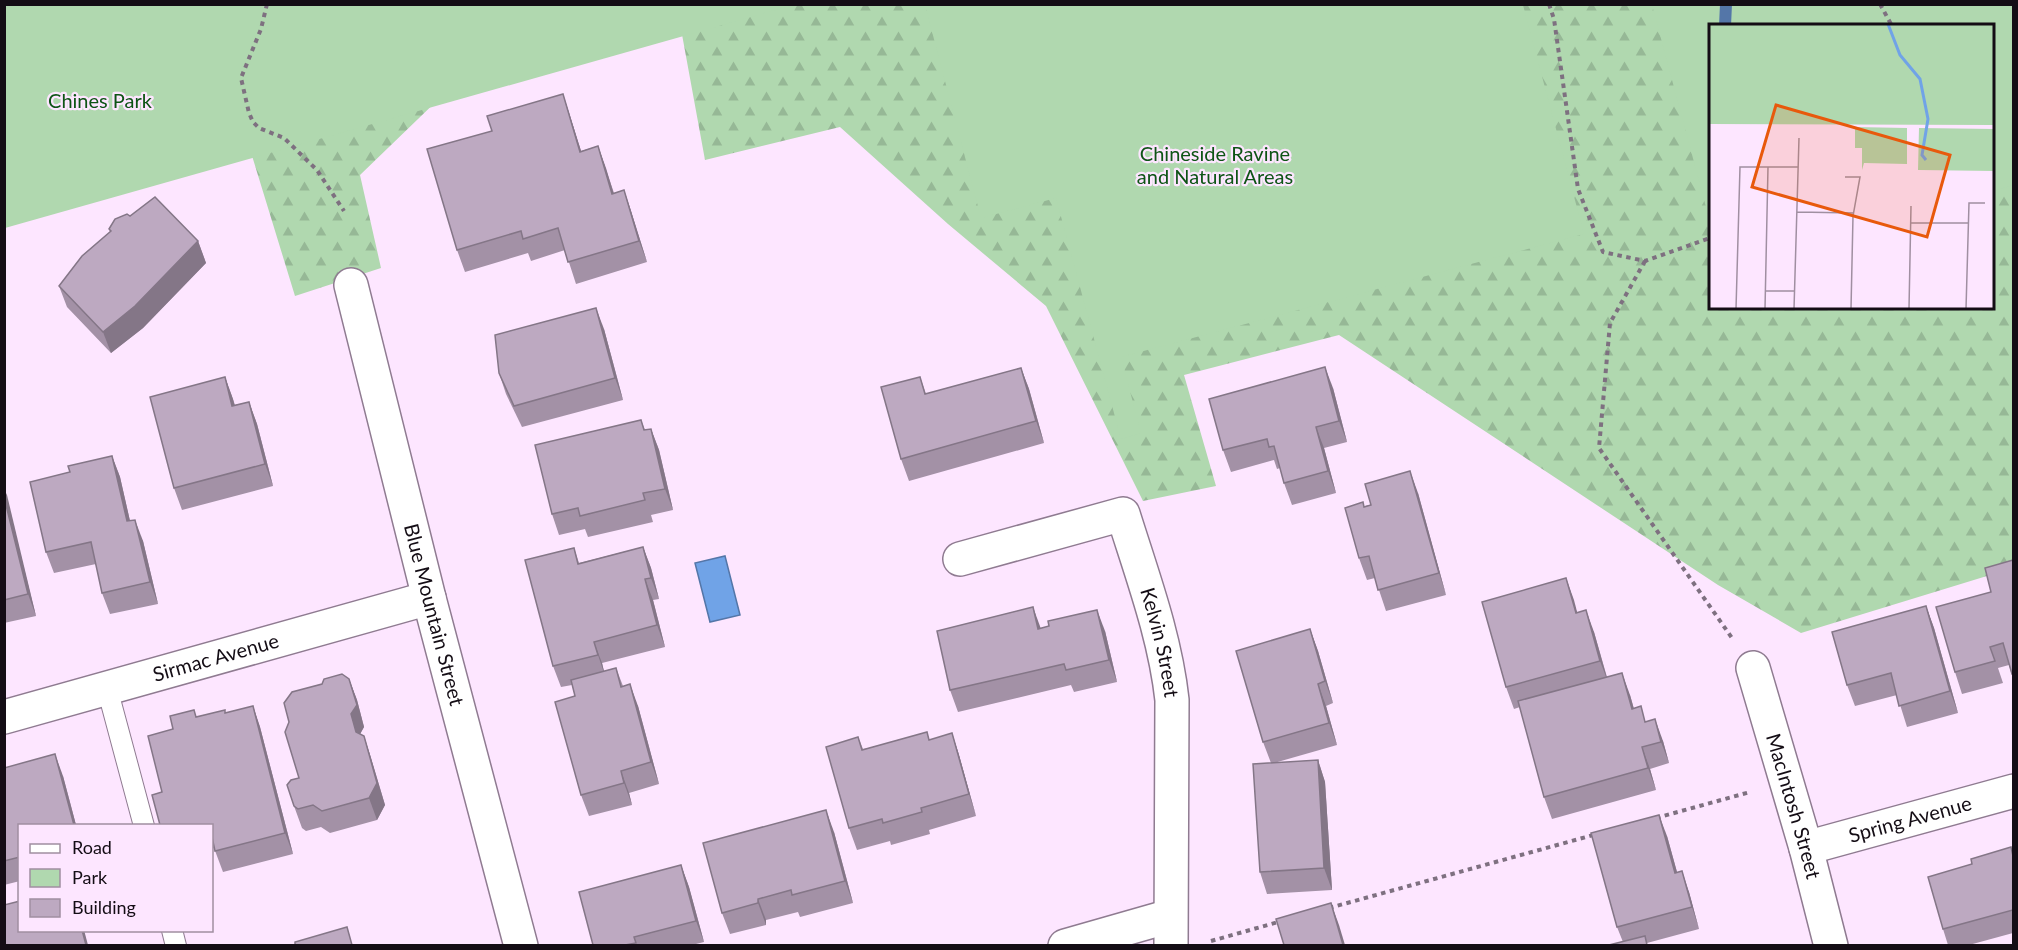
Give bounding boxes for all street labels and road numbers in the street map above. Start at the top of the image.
street label: Blue Mountain Street [400,521,470,708]
street label: Kelvin Street [1136,584,1185,699]
street label: Sirmac Avenue [150,628,281,686]
street label: MacIntosh Street [1762,730,1826,881]
street label: Spring Avenue [1846,790,1974,847]

